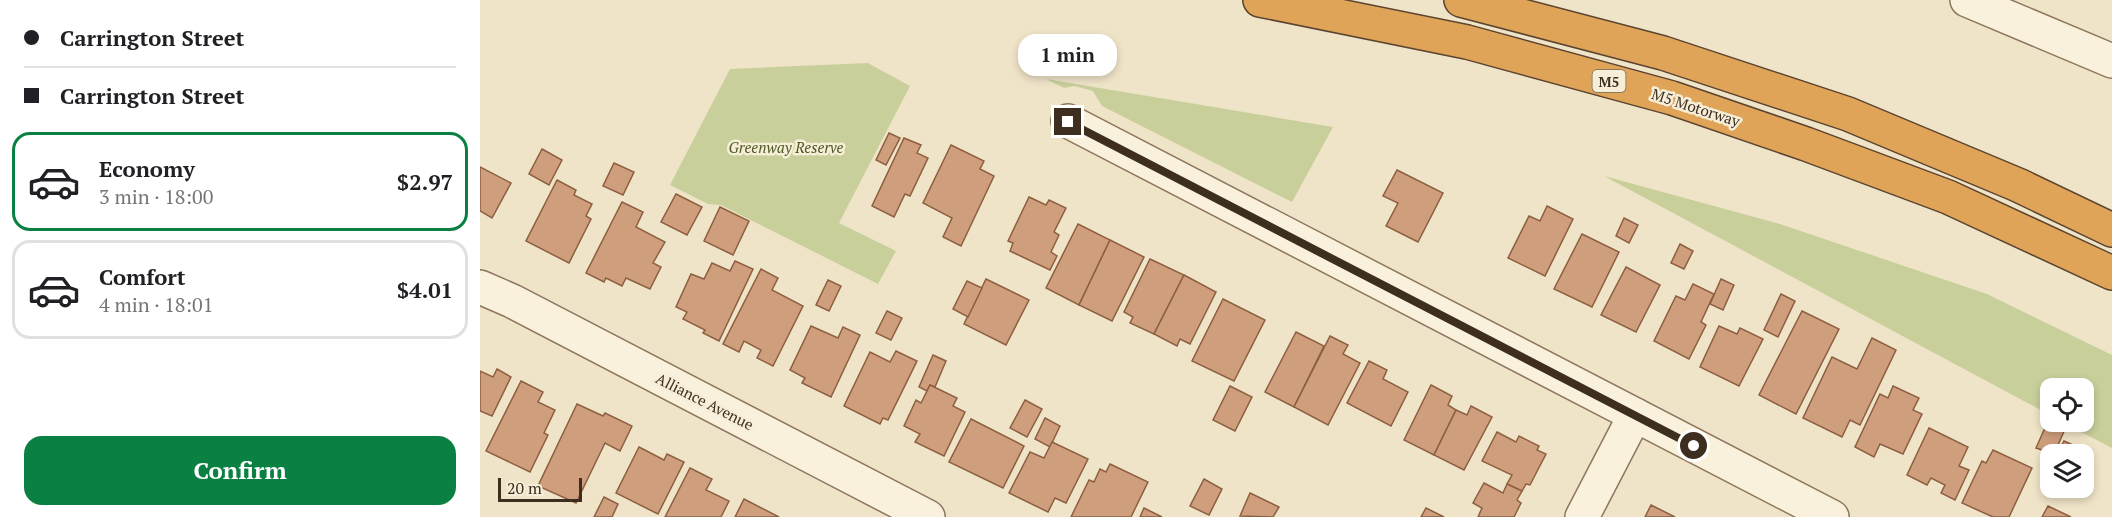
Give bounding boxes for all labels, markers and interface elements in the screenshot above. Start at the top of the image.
text: Carrington Street [60,23,244,52]
callout: 1 min [1018,35,1118,77]
text: 1 min [1040,41,1095,68]
road number: M5 [1592,70,1626,92]
text: Carrington Street [60,81,244,110]
street label: M5 Motorway [1649,83,1743,131]
route end [1054,108,1081,135]
park label: Greenway Reserve [729,137,844,157]
text: Economy [99,154,195,183]
icon: car [27,155,81,209]
text: $2.97 [397,167,453,196]
text: 3 min · 18:00 [99,183,213,210]
text: Comfort [99,262,185,291]
icon: car [27,263,81,317]
text: $4.01 [397,275,453,304]
text: 4 min · 18:01 [99,291,213,318]
street label: Alliance Avenue [653,368,757,434]
map controls [2040,378,2094,498]
button: locate [2040,378,2094,432]
route start [1680,432,1707,459]
button: Confirm [24,436,456,505]
button: layers [2040,444,2094,498]
scale bar [498,475,582,502]
text: 20 m [507,477,542,499]

